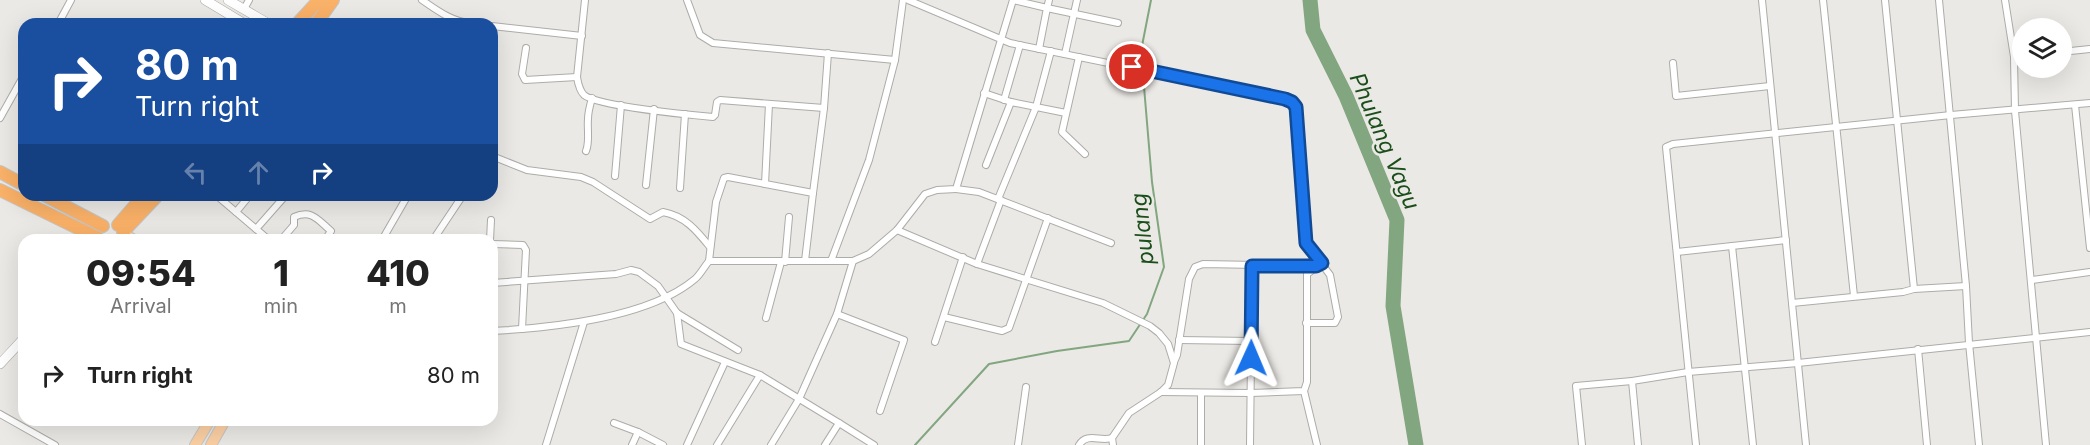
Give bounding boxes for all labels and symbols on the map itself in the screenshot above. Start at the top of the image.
pin [1106,41,1157,92]
water label: Phulang Vagu [1345,69,1425,213]
water label: pulang [1125,192,1159,267]
position arrow [1219,326,1283,390]

